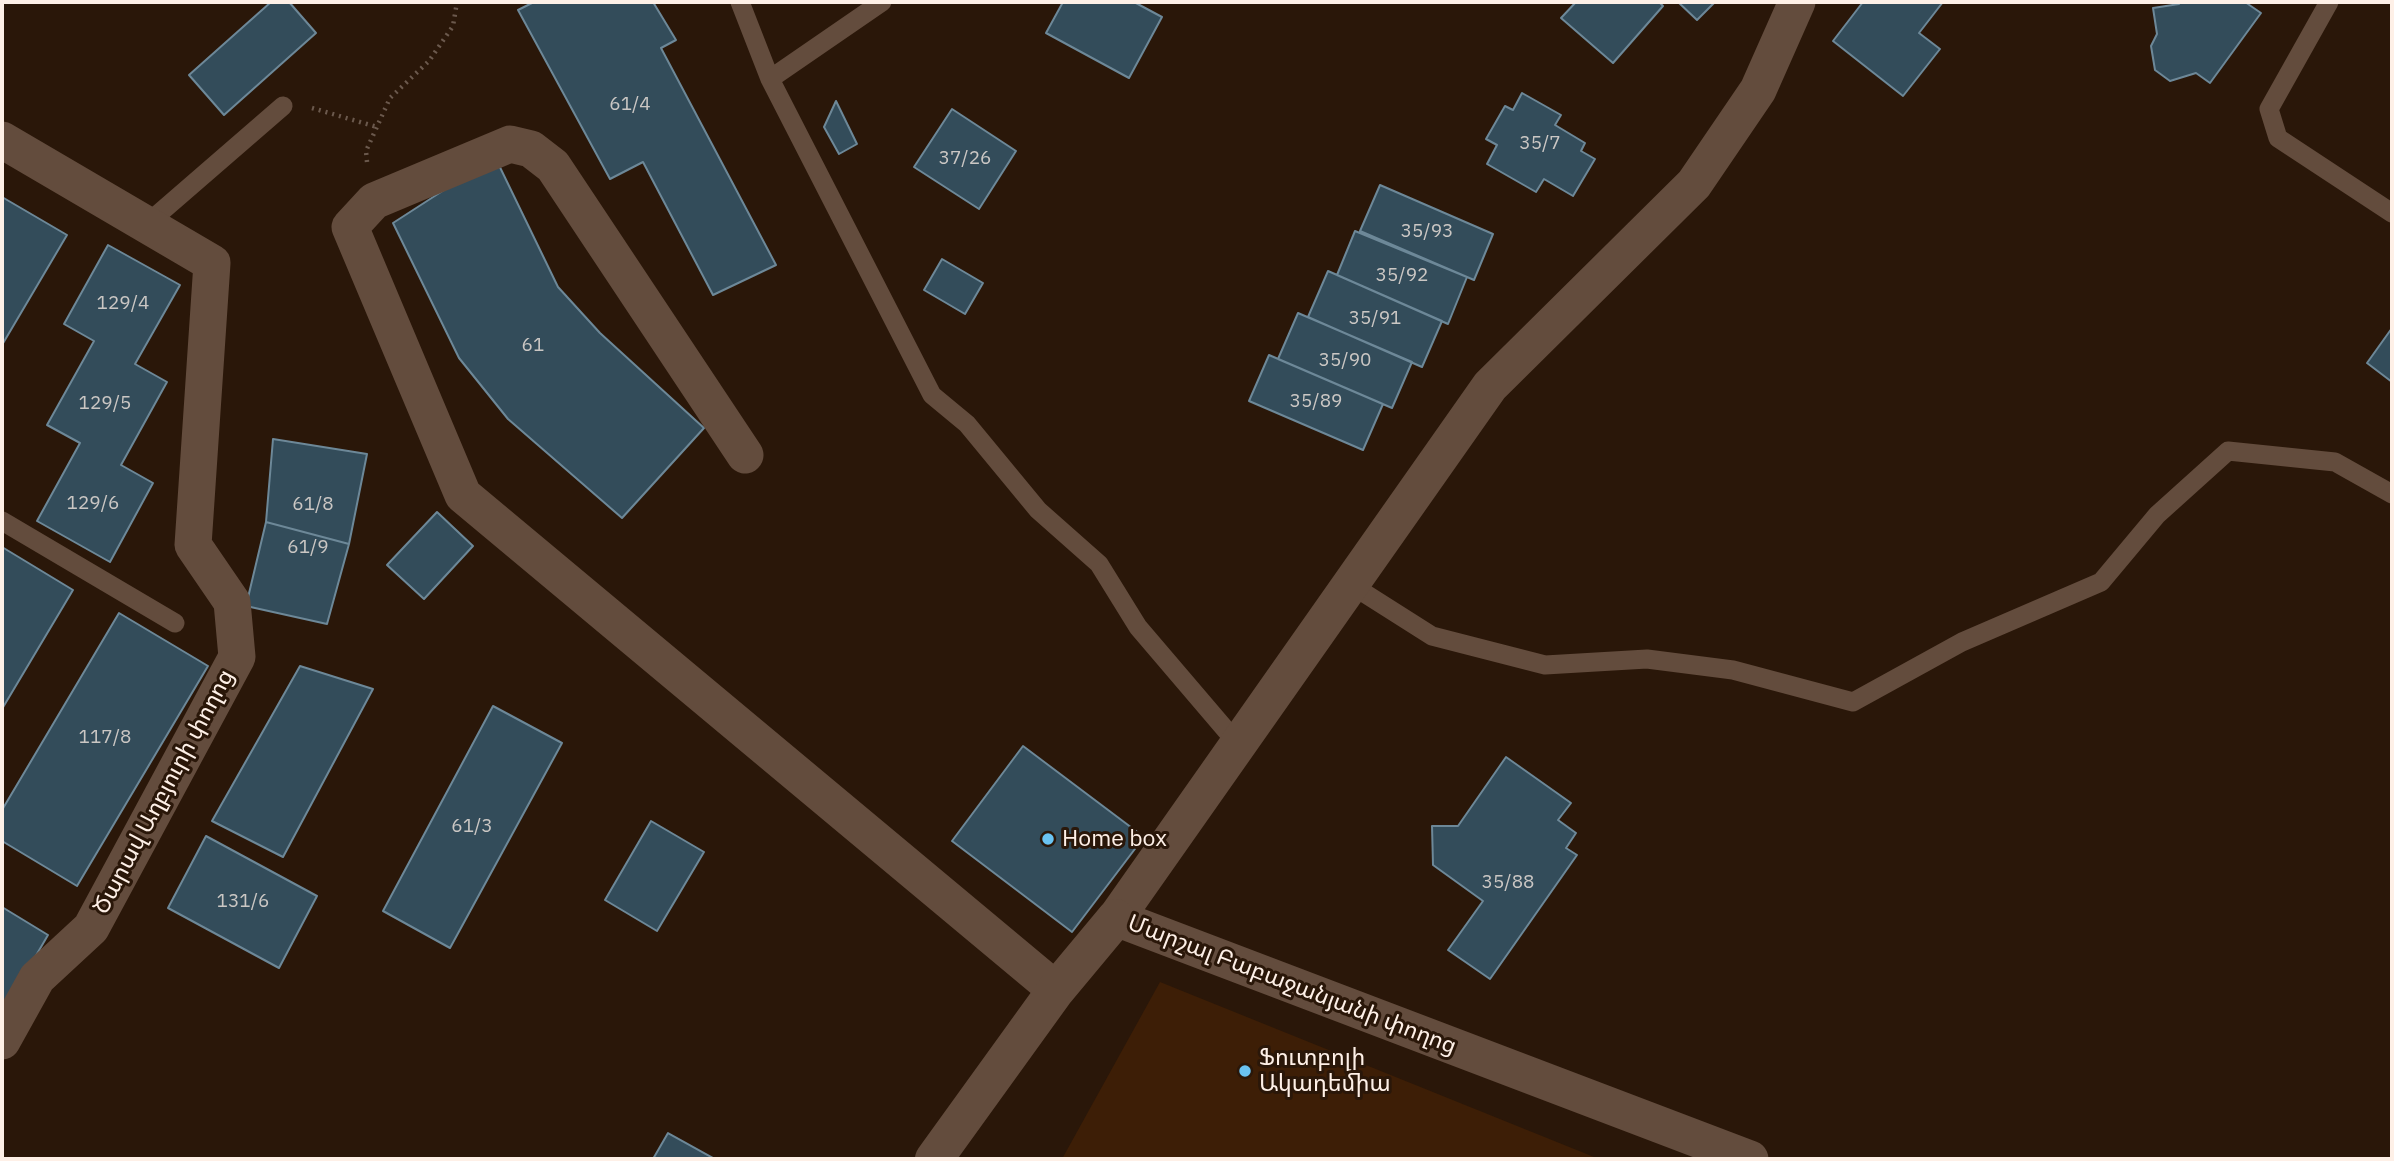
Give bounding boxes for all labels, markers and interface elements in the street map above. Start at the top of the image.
house number: 61/4 [609,94,651,116]
house number: 35/7 [1519,133,1561,155]
house number: 37/26 [939,148,991,170]
house number: 35/93 [1401,221,1453,243]
house number: 35/92 [1376,265,1428,287]
house number: 129/4 [97,293,149,315]
house number: 35/91 [1349,308,1401,330]
house number: 61 [522,335,544,357]
house number: 35/90 [1319,350,1371,372]
house number: 35/89 [1290,391,1342,413]
house number: 129/5 [79,393,131,415]
house number: 129/6 [67,493,119,515]
house number: 61/8 [292,494,334,516]
house number: 61/9 [287,537,329,559]
street label: Ծարավ Աղբյուրի փողոց [88,665,240,919]
house number: 117/8 [79,727,131,749]
house number: 61/3 [451,816,493,838]
place label: Home box [1062,825,1167,853]
marker: Home box [1040,831,1056,847]
house number: 35/88 [1482,872,1534,894]
house number: 131/6 [217,891,269,913]
street label: Մարշալ Բաբաջանյանի փողոց [1124,909,1460,1061]
place label: Ֆուտբոլի Ակադեմիա [1259,1044,1391,1098]
marker: Ֆուտբոլի Ակադեմիա [1237,1063,1253,1079]

